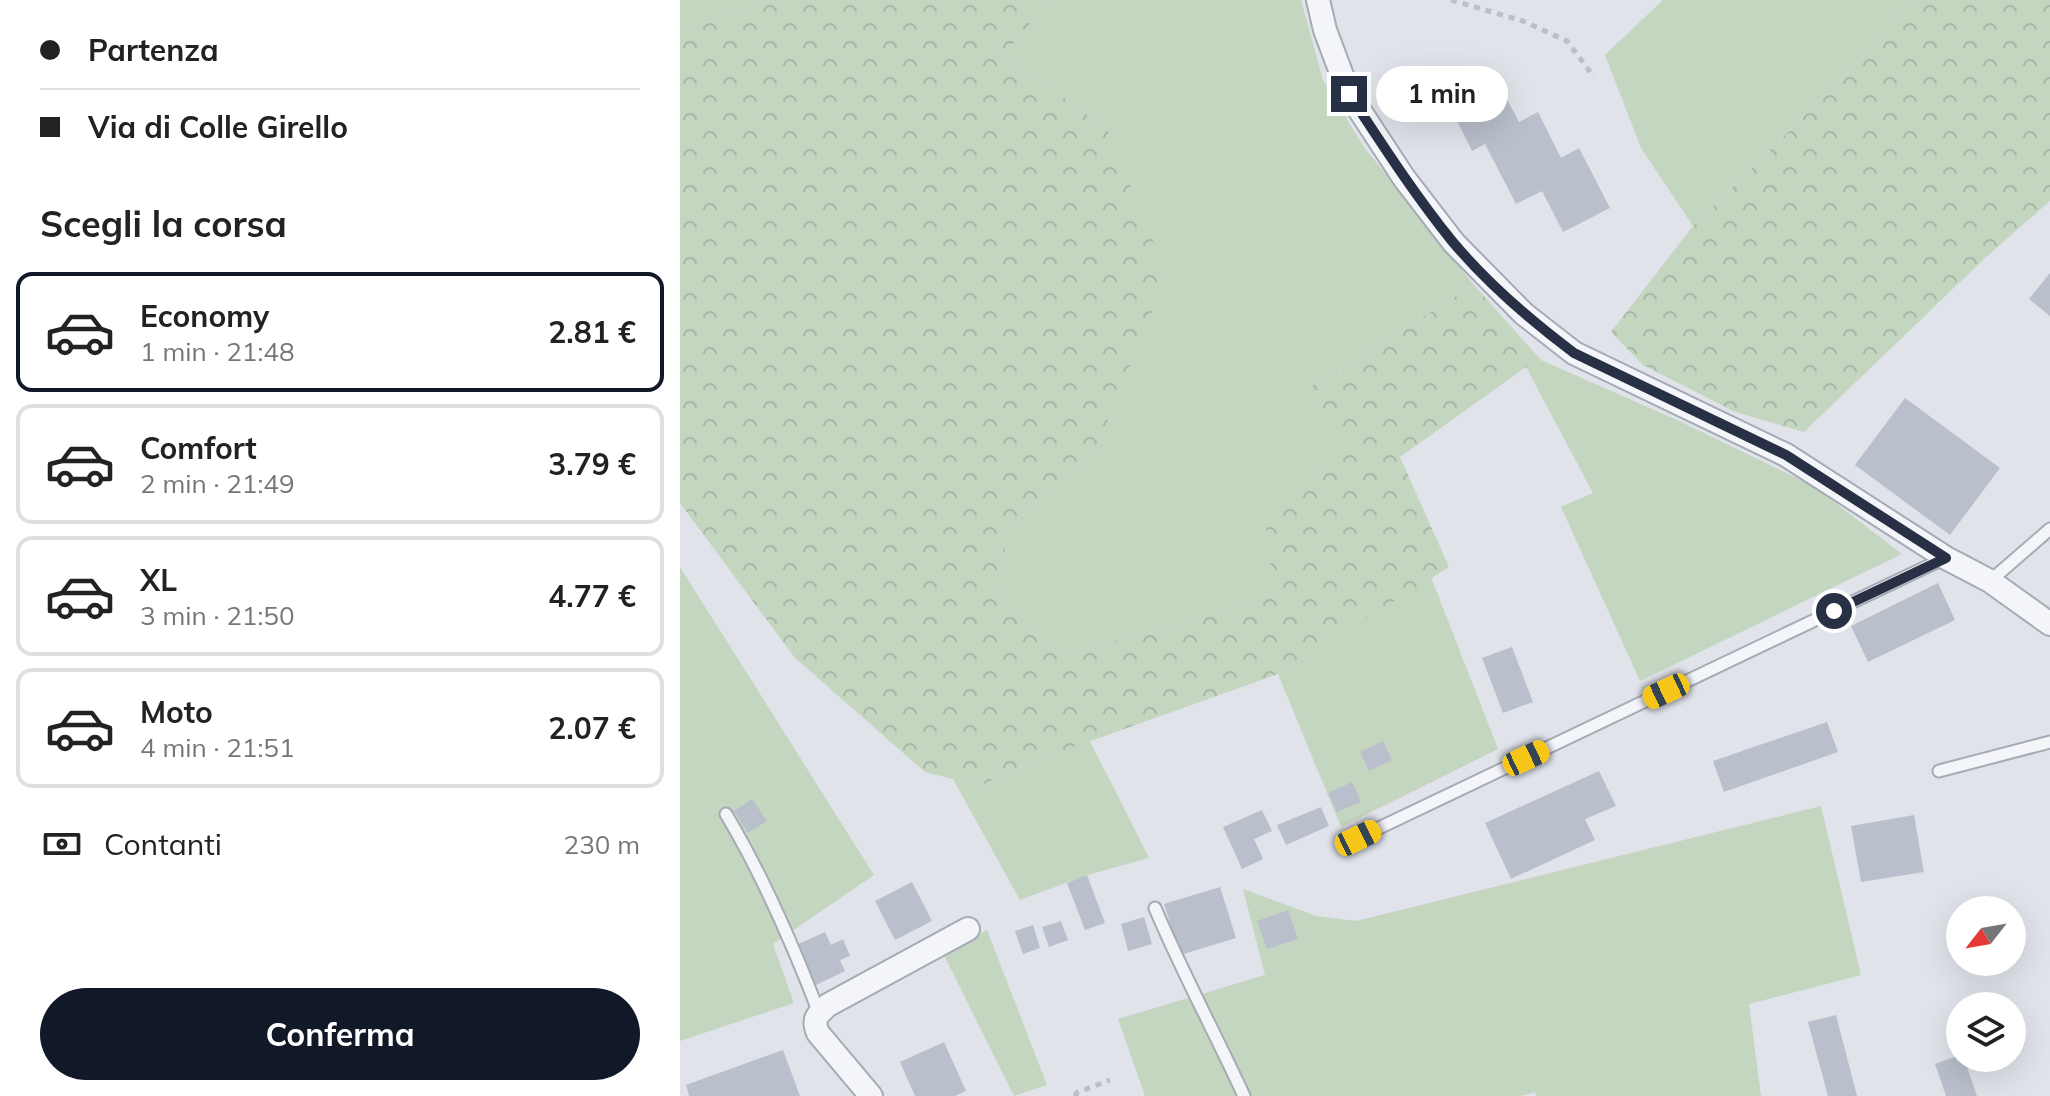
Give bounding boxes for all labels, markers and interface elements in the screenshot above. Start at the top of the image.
text: Partenza [88,31,219,69]
callout: 1 min [1377,66,1509,122]
route end [1331,76,1367,112]
text: 1 min [1408,77,1476,110]
text: Via di Colle Girello [88,108,348,146]
text: Scegli la corsa [40,201,287,246]
icon: car [44,296,116,368]
text: Economy [140,297,269,335]
text: 2.81 € [548,313,636,351]
text: 1 min · 21:48 [140,335,295,368]
icon: car [44,428,116,500]
text: Comfort [140,429,257,467]
text: 3.79 € [548,445,636,483]
text: 2 min · 21:49 [140,467,295,500]
icon: car [44,560,116,632]
text: XL [140,561,177,599]
text: 4.77 € [548,577,636,615]
route start [1816,593,1852,629]
text: 3 min · 21:50 [140,599,295,632]
car [1639,670,1693,712]
icon: car [44,692,116,764]
text: Moto [140,693,213,731]
text: 2.07 € [548,709,636,747]
text: 4 min · 21:51 [140,731,295,764]
car [1499,737,1553,779]
car [1331,817,1385,859]
icon: cash [40,822,84,866]
text: Contanti [104,825,222,863]
text: 230 m [564,828,640,861]
north arrow [1946,896,2026,976]
map controls [1946,896,2026,1072]
button: Conferma [40,988,640,1080]
button: layers [1946,992,2026,1072]

